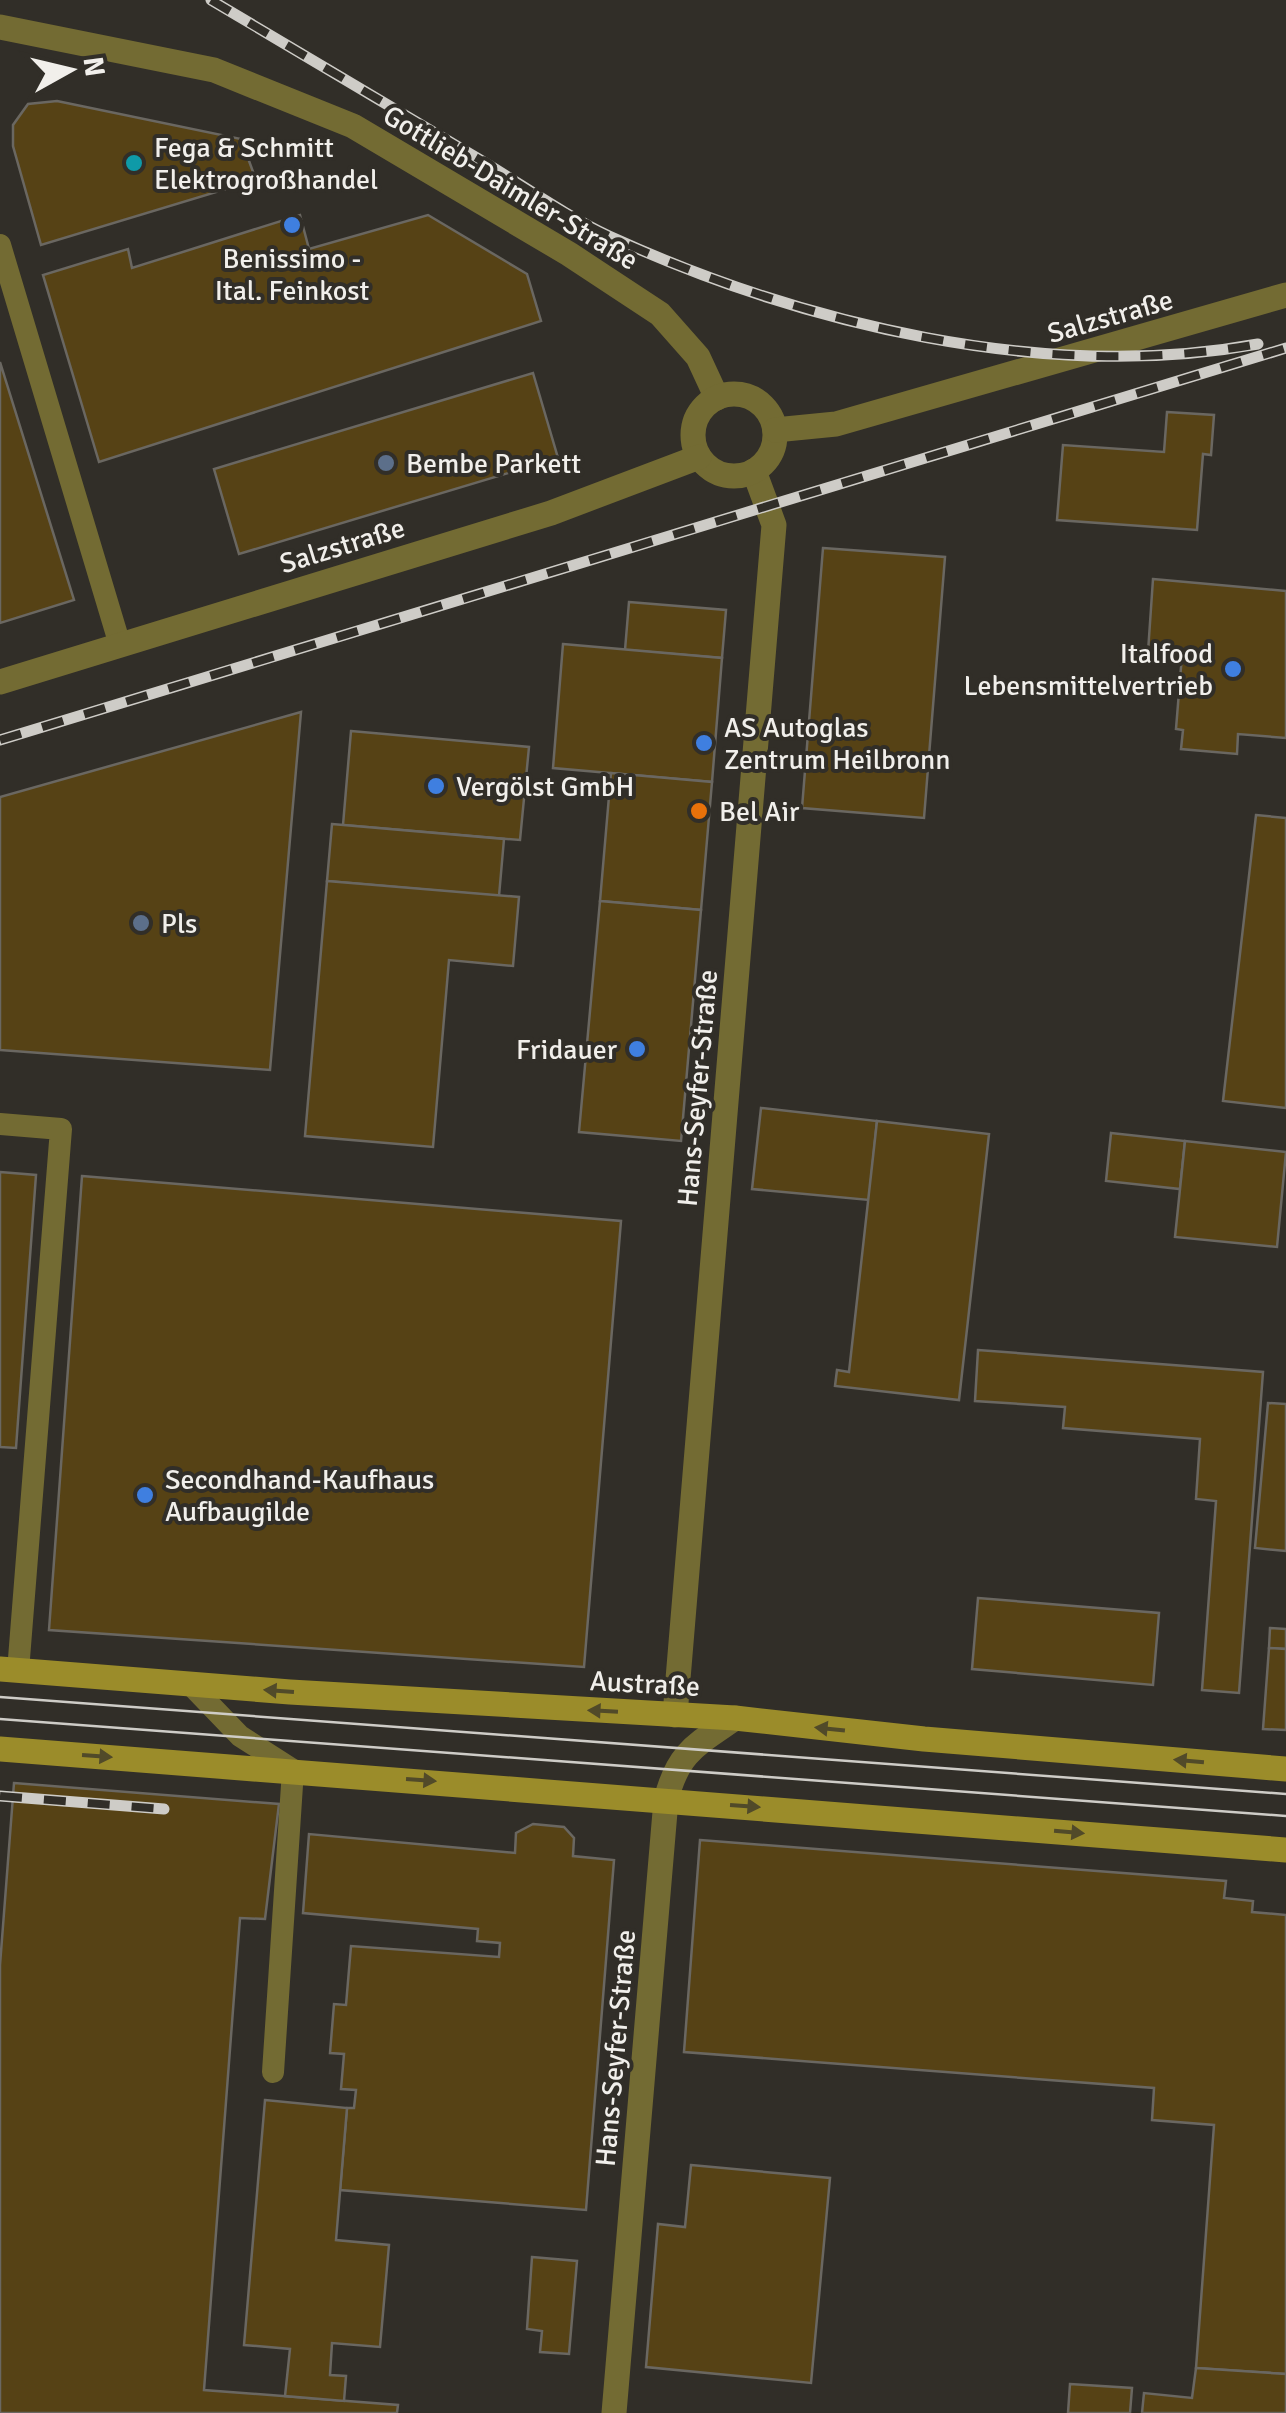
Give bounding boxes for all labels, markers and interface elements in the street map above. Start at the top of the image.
north arrow [20,20,120,120]
text: N [76,55,112,79]
street label: Gottlieb-Daimler-Straße [377,98,644,277]
place label: Fega & Schmitt Elektrogroßhandel [154,131,378,197]
marker: Fega & Schmitt Elektrogroßhandel [123,152,145,174]
marker: Benissimo - Ital. Feinkost [281,214,303,236]
place label: Benissimo - Ital. Feinkost [215,242,370,308]
street label: Salzstraße [1044,283,1177,351]
place label: Bembe Parkett [406,447,581,481]
marker: Bembe Parkett [375,452,397,474]
street label: Salzstraße [276,511,409,581]
place label: Italfood Lebensmittelvertrieb [963,637,1213,703]
marker: Italfood Lebensmittelvertrieb [1222,658,1244,680]
place label: AS Autoglas Zentrum Heilbronn [724,711,951,777]
marker: AS Autoglas Zentrum Heilbronn [693,732,715,754]
place label: Vergölst GmbH [456,770,634,804]
marker: Vergölst GmbH [425,775,447,797]
place label: Bel Air [719,795,800,829]
marker: Bel Air [688,800,710,822]
place label: Pls [161,907,197,941]
marker: Pls [130,912,152,934]
street label: Hans-Seyfer-Straße [671,968,725,1208]
place label: Fridauer [516,1033,618,1067]
marker: Fridauer [626,1038,648,1060]
place label: Secondhand-Kaufhaus Aufbaugilde [165,1463,434,1529]
marker: Secondhand-Kaufhaus Aufbaugilde [134,1484,156,1506]
street label: Austraße [589,1664,701,1704]
one-way arrow [262,1683,294,1699]
one-way arrow [587,1703,619,1719]
one-way arrow [813,1720,845,1736]
one-way arrow [82,1748,114,1764]
one-way arrow [1172,1753,1204,1769]
one-way arrow [406,1772,438,1788]
one-way arrow [730,1798,762,1814]
one-way arrow [1054,1825,1086,1841]
street label: Hans-Seyfer-Straße [589,1928,643,2168]

